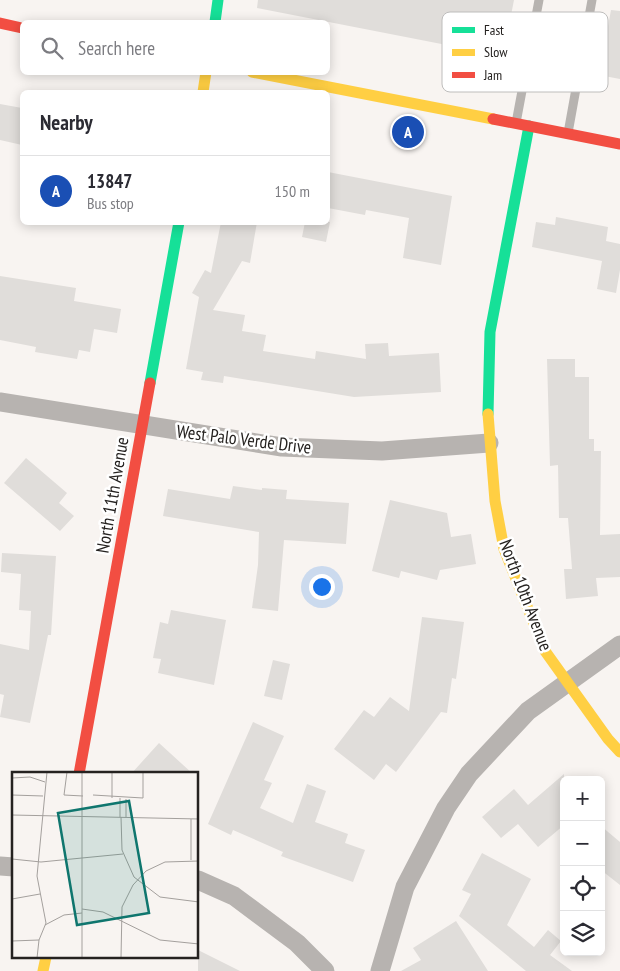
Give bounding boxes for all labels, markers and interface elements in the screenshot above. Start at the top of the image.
legend [442,12,608,92]
search box [20,20,330,75]
text: Fast [484,21,504,39]
icon: search [38,34,66,62]
text: Search here [78,36,155,60]
text: Slow [484,43,508,61]
text: Jam [483,66,502,84]
text: Nearby [40,109,93,136]
pin: A [392,113,424,151]
text: 13847 [87,169,132,193]
text: A [52,181,60,201]
text: 150 m [275,181,310,201]
text: Bus stop [87,193,134,213]
street label: West Palo Verde Drive [175,419,313,459]
street label: North 11th Avenue [90,435,134,555]
street label: North 10th Avenue [494,536,558,654]
your location [309,574,335,600]
inset map [12,772,199,958]
map controls [560,776,605,956]
button: + [560,776,605,821]
button: − [560,821,605,866]
button: locate [560,866,605,911]
button: layers [560,911,605,956]

